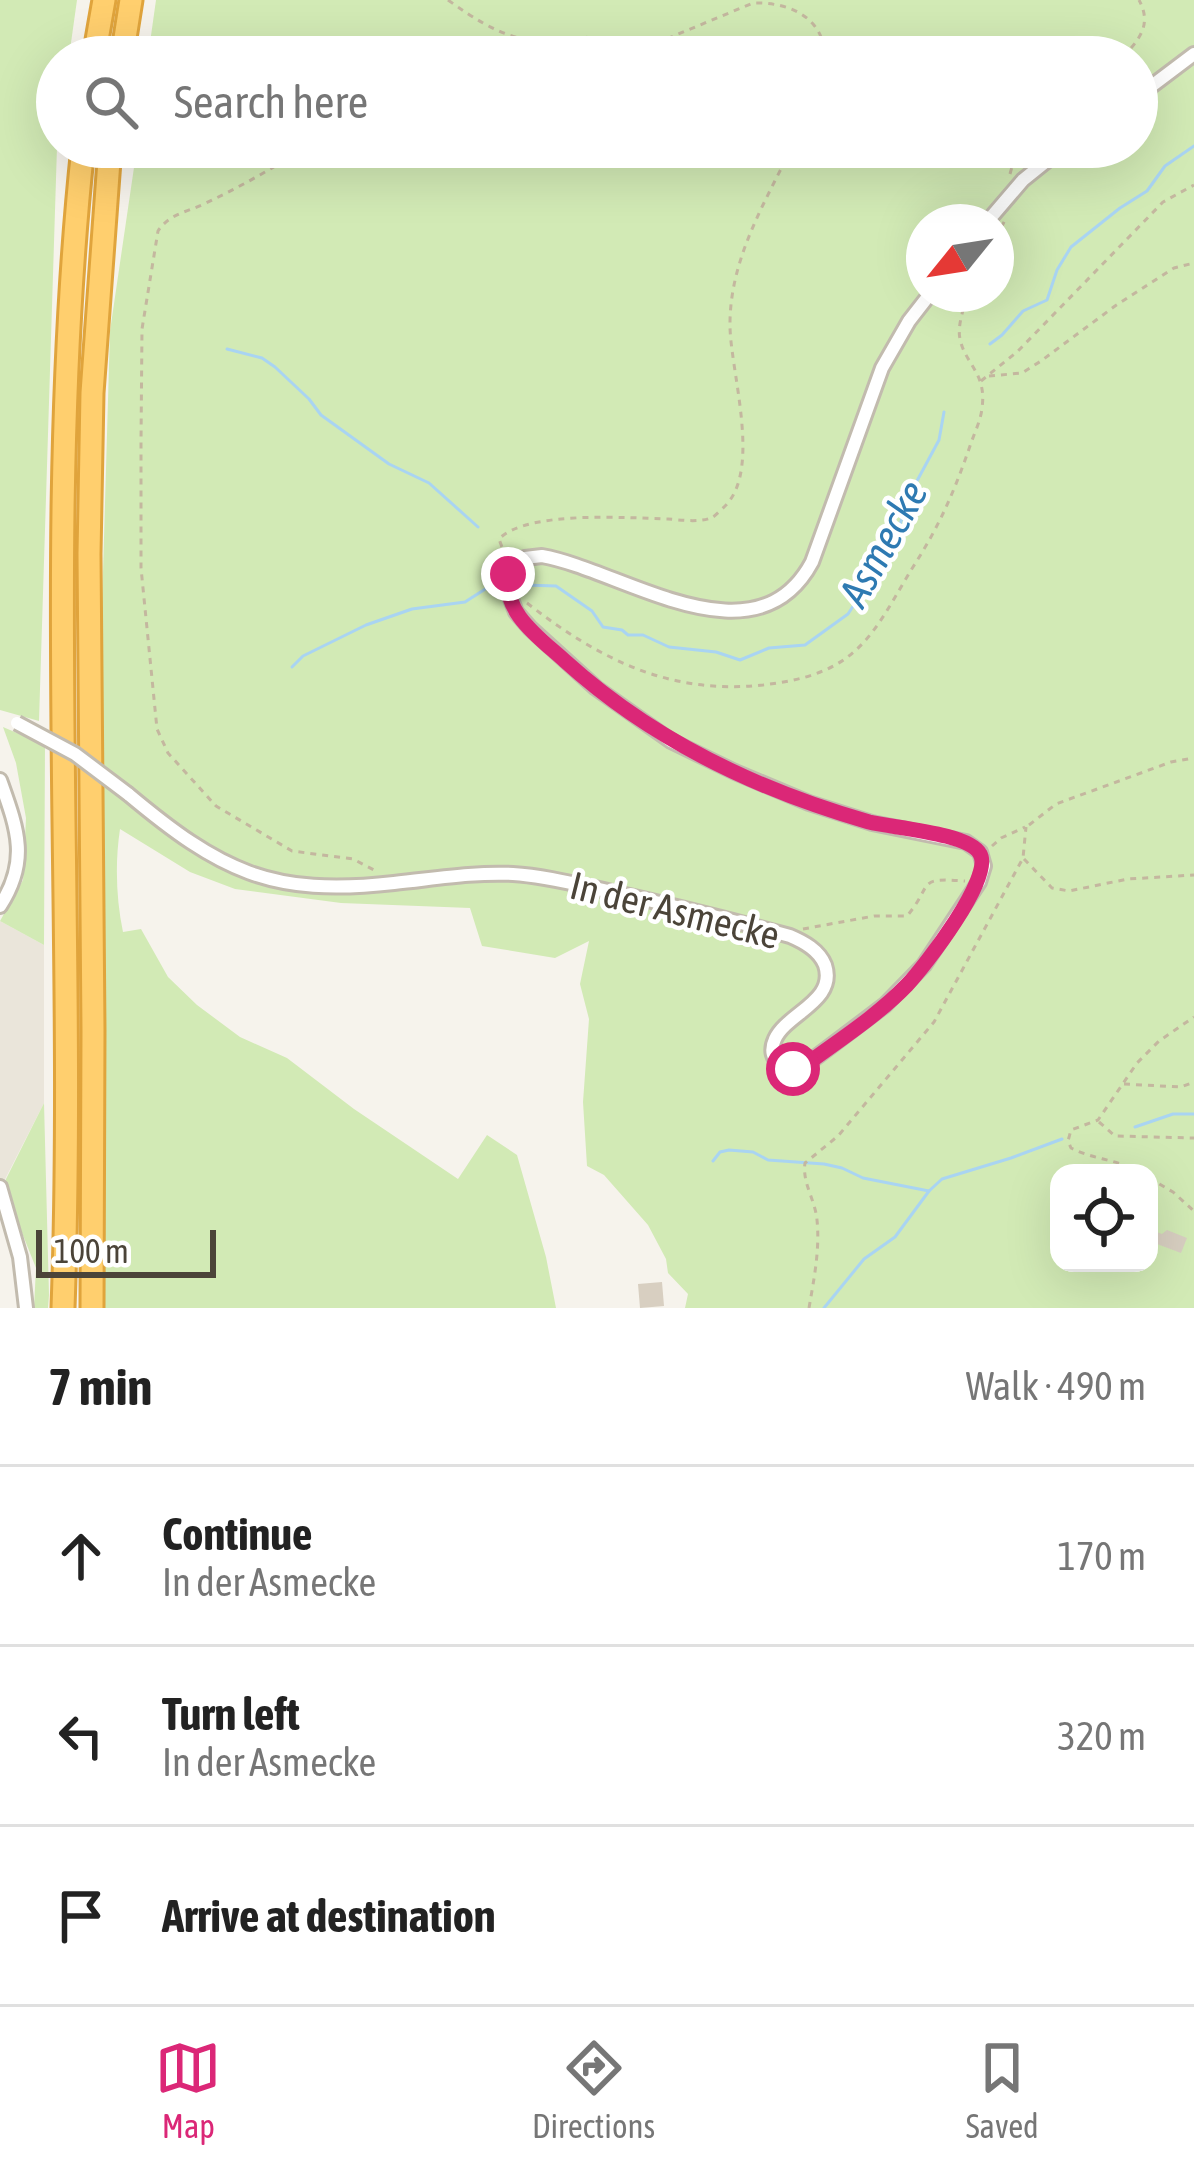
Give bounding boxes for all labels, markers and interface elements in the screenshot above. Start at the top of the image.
search box [36,36,1158,168]
icon: search [78,69,144,135]
text: Search here [174,76,368,128]
north arrow [906,204,1014,312]
water label: Asmecke [829,472,937,615]
route end [481,547,535,601]
street label: In der Asmecke [566,863,784,957]
route start [766,1042,820,1096]
map controls [1050,1164,1158,1272]
button: locate [1050,1164,1158,1272]
scale bar [36,1224,216,1277]
text: 100 m [54,1232,129,1270]
text: 7 min [48,1357,152,1416]
text: Walk · 490 m [966,1364,1146,1408]
text: Continue [162,1508,313,1560]
icon: ahead [48,1523,114,1589]
text: 170 m [1058,1534,1146,1578]
text: In der Asmecke [162,1560,376,1604]
text: Turn left [162,1688,300,1740]
icon: left [48,1703,114,1769]
text: 320 m [1058,1714,1146,1758]
text: In der Asmecke [162,1740,376,1784]
icon: arrive [48,1883,114,1949]
text: Arrive at destination [162,1890,496,1942]
tab: Map [155,2035,221,2145]
tab: Directions [532,2035,655,2145]
tab: Saved [966,2035,1039,2145]

